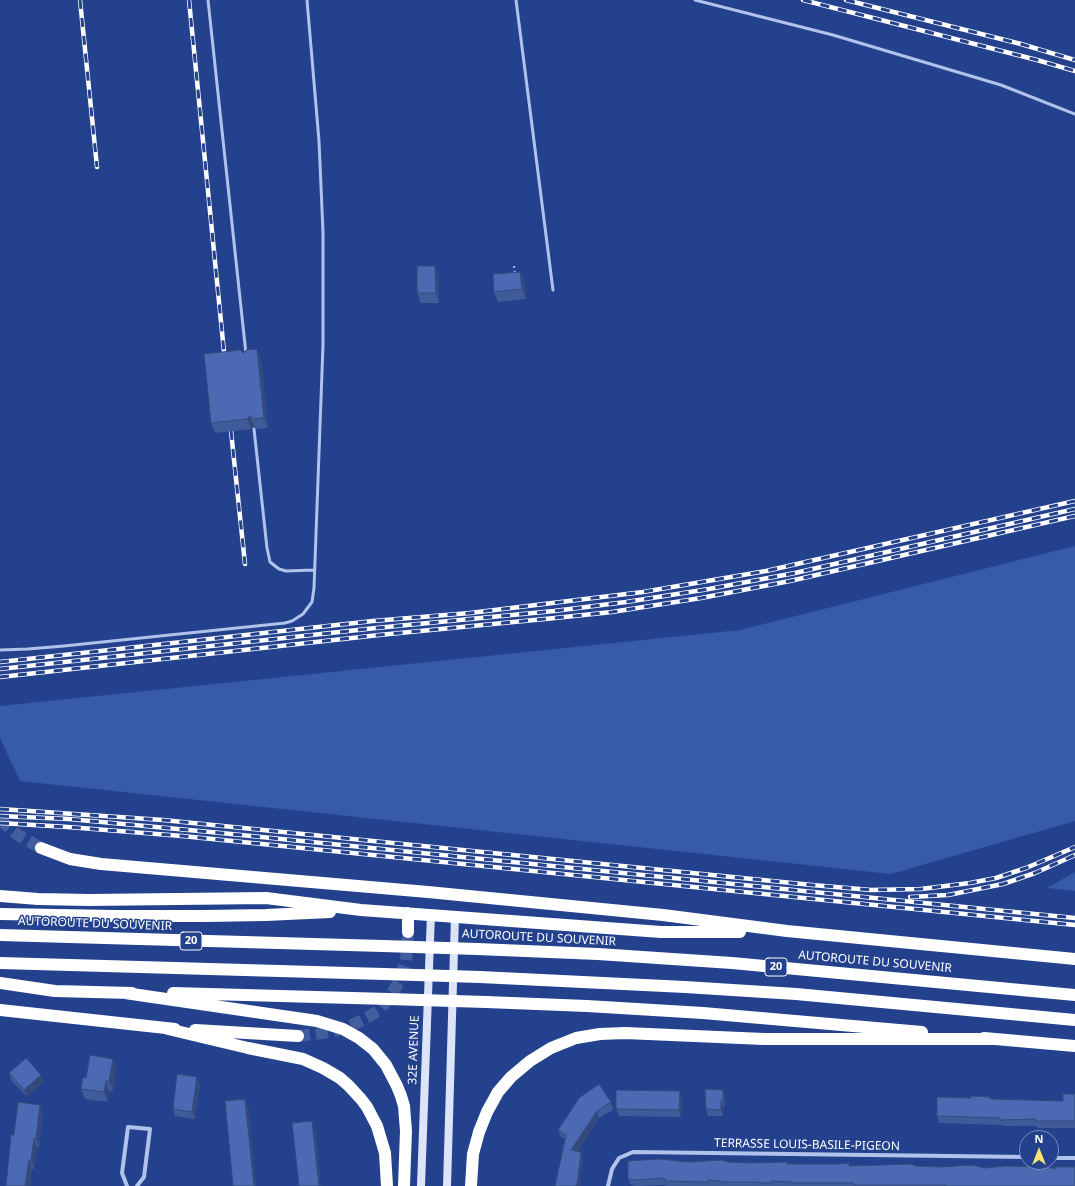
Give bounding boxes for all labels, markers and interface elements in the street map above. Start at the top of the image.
street label: AUTOROUTE DU SOUVENIR [18,914,172,934]
street label: AUTOROUTE DU SOUVENIR [462,927,616,949]
road number: 20 [180,932,202,950]
street label: AUTOROUTE DU SOUVENIR [798,948,952,976]
road number: 20 [765,958,787,976]
street label: 32E AVENUE [406,1015,422,1085]
north arrow [1019,1130,1059,1170]
text: N [1035,1131,1043,1146]
street label: TERRASSE LOUIS-BASILE-PIGEON [714,1136,900,1154]

